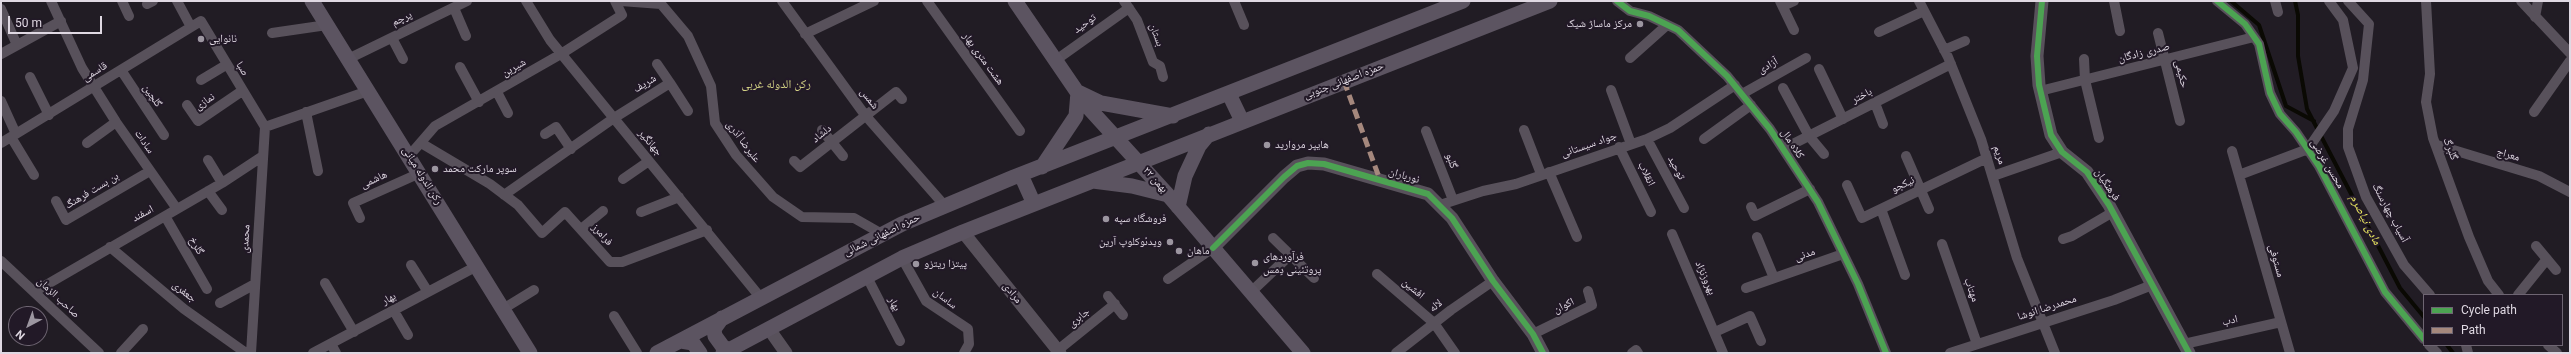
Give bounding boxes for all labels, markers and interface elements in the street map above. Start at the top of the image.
scale bar [10,8,104,34]
street label: پرچم [390,8,414,30]
street label: توحید [1071,11,1099,37]
text: 50 m [15,16,42,30]
place label: مرکز ماساژ شیک [1566,17,1632,31]
marker: مرکز ماساژ شیک [1635,19,1645,29]
street label: بستان [1146,22,1166,48]
street label: هشت متری بهار [960,30,1006,88]
place label: نانوایی [209,32,237,46]
marker: نانوایی [196,34,206,44]
street label: صدری زادگان [2117,40,2171,66]
street label: آزادی [1756,55,1780,77]
street label: شیرین [500,56,528,80]
street label: قاسمی [80,59,110,85]
street label: صبا [233,59,251,79]
street label: حکیمی [2171,59,2191,89]
street label: حمزه اصفهانی جنوبی [1302,60,1386,102]
street label: شریف [631,72,659,96]
district label: رکن الدوله غربی [741,78,811,92]
street label: گلچین [140,82,164,110]
street label: باختر [1850,85,1874,107]
street label: شمس [857,86,881,112]
street label: نمازی [192,91,218,113]
street label: علیرضا آذری [723,118,763,166]
street label: دلشاد [809,122,835,146]
street label: جهانگیر [635,127,665,159]
street label: کلاه مال [1778,127,1806,161]
street label: سادات [131,128,157,156]
street label: جواد سیستانی [1559,129,1619,161]
street label: گلبرگ [2440,136,2460,162]
street label: محسن غرضی [2307,137,2347,191]
place label: هایپر مروارید [1275,138,1329,152]
marker: هایپر مروارید [1262,140,1272,150]
street label: مریم [1990,144,2008,166]
street label: رکن الدوله میانی [399,145,445,207]
street label: معراج [2495,145,2521,165]
street label: گلبو [1442,151,1460,171]
street label: توحید [1664,154,1688,182]
street label: انقلاب [1635,160,1657,188]
place label: سوپر مارکت محمد [443,162,517,176]
marker: سوپر مارکت محمد [430,164,440,174]
street label: ۲۲ بهمن [1140,164,1170,196]
street label: نورباران [1387,165,1421,187]
street label: فرهنگیان [2091,166,2123,204]
street label: هاشمی [359,168,389,192]
street label: بن بست فرهنگ [63,170,121,212]
street label: نیکجو [1889,174,1917,196]
street label: آسیاب چهارسنگ [2369,181,2411,245]
water label: مادی نیاصرم [2346,192,2384,248]
street label: اسفند [130,203,156,225]
street label: حمزه اصفهانی شمالی [842,211,922,259]
place label: فروشگاه سپه [1114,212,1167,226]
marker: فروشگاه سپه [1101,214,1111,224]
street label: فرامرز [589,221,615,249]
street label: محمدی [239,224,253,254]
street label: گلرخ [186,235,206,257]
place label: ویدئوکلوپ آرین [1099,235,1162,249]
marker: ویدئوکلوپ آرین [1165,237,1175,247]
street label: مستوفی [2265,243,2287,279]
place label: ماهان [1187,244,1210,258]
street label: مدنی [1793,245,1817,265]
marker: ماهان [1174,246,1184,256]
place label: فرآوردهای پروتئینی دٍمس [1263,250,1322,276]
place label: پیتزا ریتزو [924,257,967,271]
marker: فرآوردهای پروتئینی دٍمس [1250,258,1260,268]
marker: پیتزا ریتزو [911,259,921,269]
street label: بهروزنژاد [1692,259,1718,297]
street label: صاحب الزمان [34,275,82,321]
street label: افشین [1399,276,1427,302]
street label: مهتاب [1961,276,1981,304]
street label: جعفری [169,278,199,306]
street label: مرادی [999,280,1025,306]
street label: ساسان [931,286,959,312]
street label: بهار [380,290,398,308]
street label: محمدرضا انوشا [2016,292,2078,324]
legend [2423,294,2563,346]
street label: بهار [885,295,903,313]
street label: اکوان [1551,295,1577,317]
street label: لاله [1427,297,1445,315]
text: Cycle path [2461,303,2517,317]
street label: جابری [1066,305,1092,331]
north arrow [8,306,48,346]
street label: ادب [2221,313,2239,329]
text: Path [2461,323,2486,337]
text: N [13,327,28,342]

